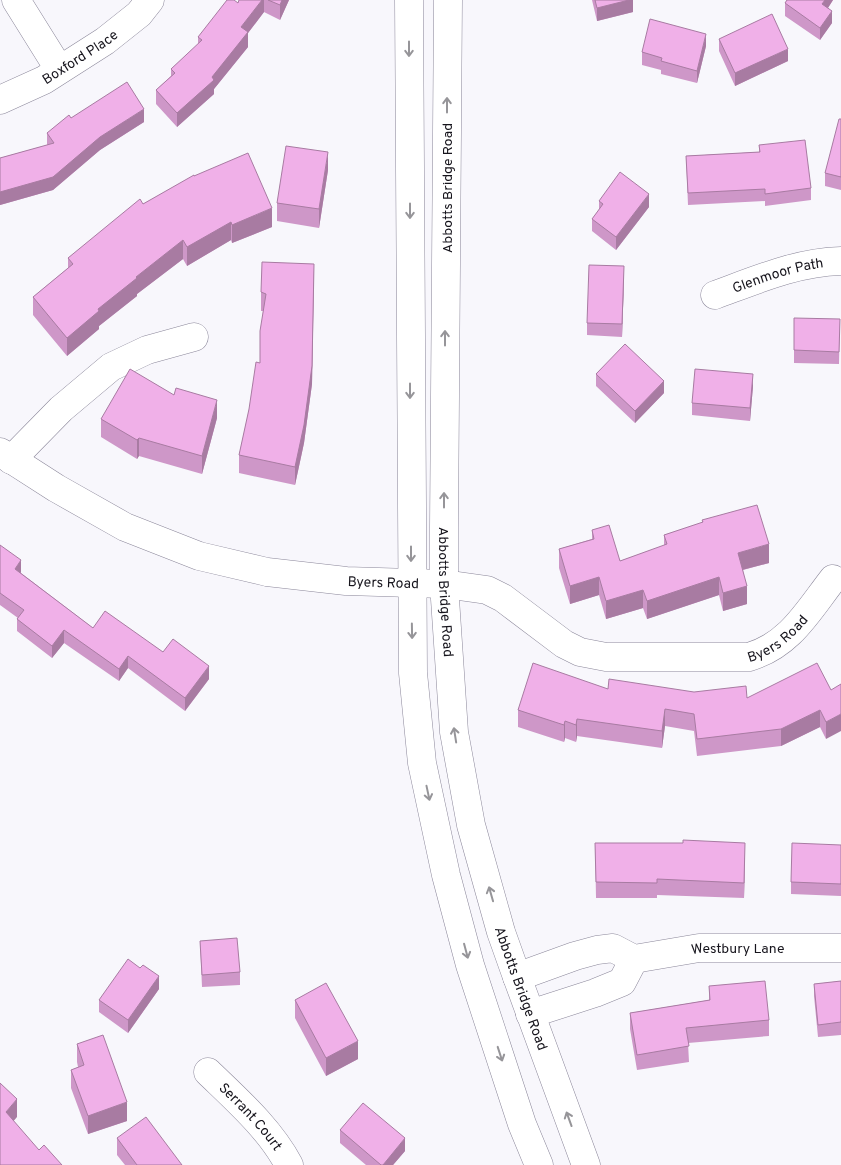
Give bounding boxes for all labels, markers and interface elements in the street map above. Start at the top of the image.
street label: Boxford Place [39,27,122,89]
one-way arrow [404,40,414,56]
one-way arrow [442,97,452,114]
street label: Abbotts Bridge Road [440,123,457,253]
one-way arrow [405,202,415,219]
street label: Glenmoor Path [730,255,824,298]
one-way arrow [440,330,450,346]
one-way arrow [406,383,415,399]
one-way arrow [439,492,449,508]
street label: Abbotts Bridge Road [434,527,456,658]
one-way arrow [406,545,416,561]
street label: Byers Road [347,574,419,593]
street label: Byers Road [745,612,812,667]
one-way arrow [407,623,417,639]
one-way arrow [450,728,460,744]
one-way arrow [424,784,434,800]
one-way arrow [485,886,495,902]
street label: Abbotts Bridge Road [490,925,550,1053]
street label: Westbury Lane [690,940,785,959]
one-way arrow [462,942,471,958]
one-way arrow [496,1046,505,1061]
street label: Serrant Court [215,1080,285,1155]
one-way arrow [564,1112,573,1128]

